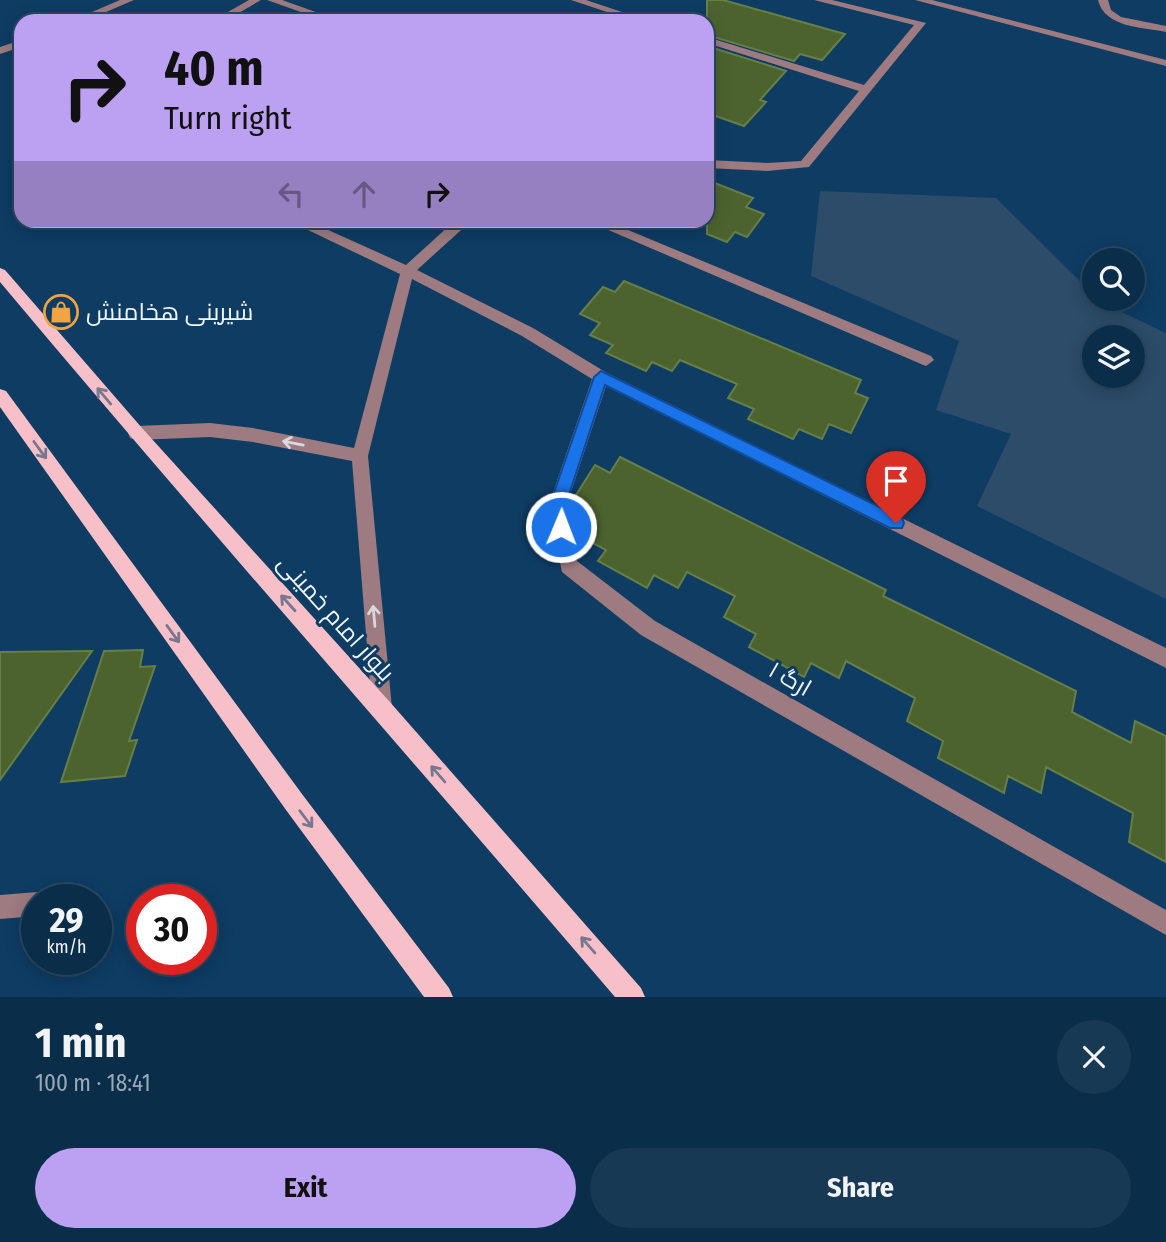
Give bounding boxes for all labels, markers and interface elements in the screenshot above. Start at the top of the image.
text: 40 m [164,39,264,98]
icon: right [49,42,140,133]
text: Turn right [164,99,291,137]
icon: left [272,175,310,213]
icon: ahead [345,175,383,213]
icon: right [418,175,456,213]
map controls [1082,248,1145,388]
button: search [1082,248,1145,311]
shop icon: شیرینی هخامنش [42,293,80,331]
place label: شیرینی هخامنش [86,298,253,326]
button: layers [1082,325,1145,388]
one-way arrow [96,388,112,406]
one-way arrow [282,435,305,449]
one-way arrow [33,440,47,459]
pin [866,451,926,523]
icon: arrive [877,462,915,500]
position arrow [524,490,598,564]
street label: بلوار امام خمینی [270,549,400,688]
one-way arrow [280,594,296,612]
one-way arrow [367,605,380,628]
one-way arrow [166,624,180,643]
street label: ارگ ۱ [764,656,816,702]
one-way arrow [431,765,447,783]
one-way arrow [299,809,314,828]
speed limit sign: 30 [126,884,217,975]
text: 29 [49,899,84,941]
text: km/h [46,936,87,958]
one-way arrow [580,937,596,955]
text: 1 min [35,1018,126,1068]
button: close [1057,1020,1131,1094]
text: 100 m · 18:41 [35,1069,151,1097]
button: Exit [35,1148,576,1228]
button: Share [590,1148,1131,1228]

